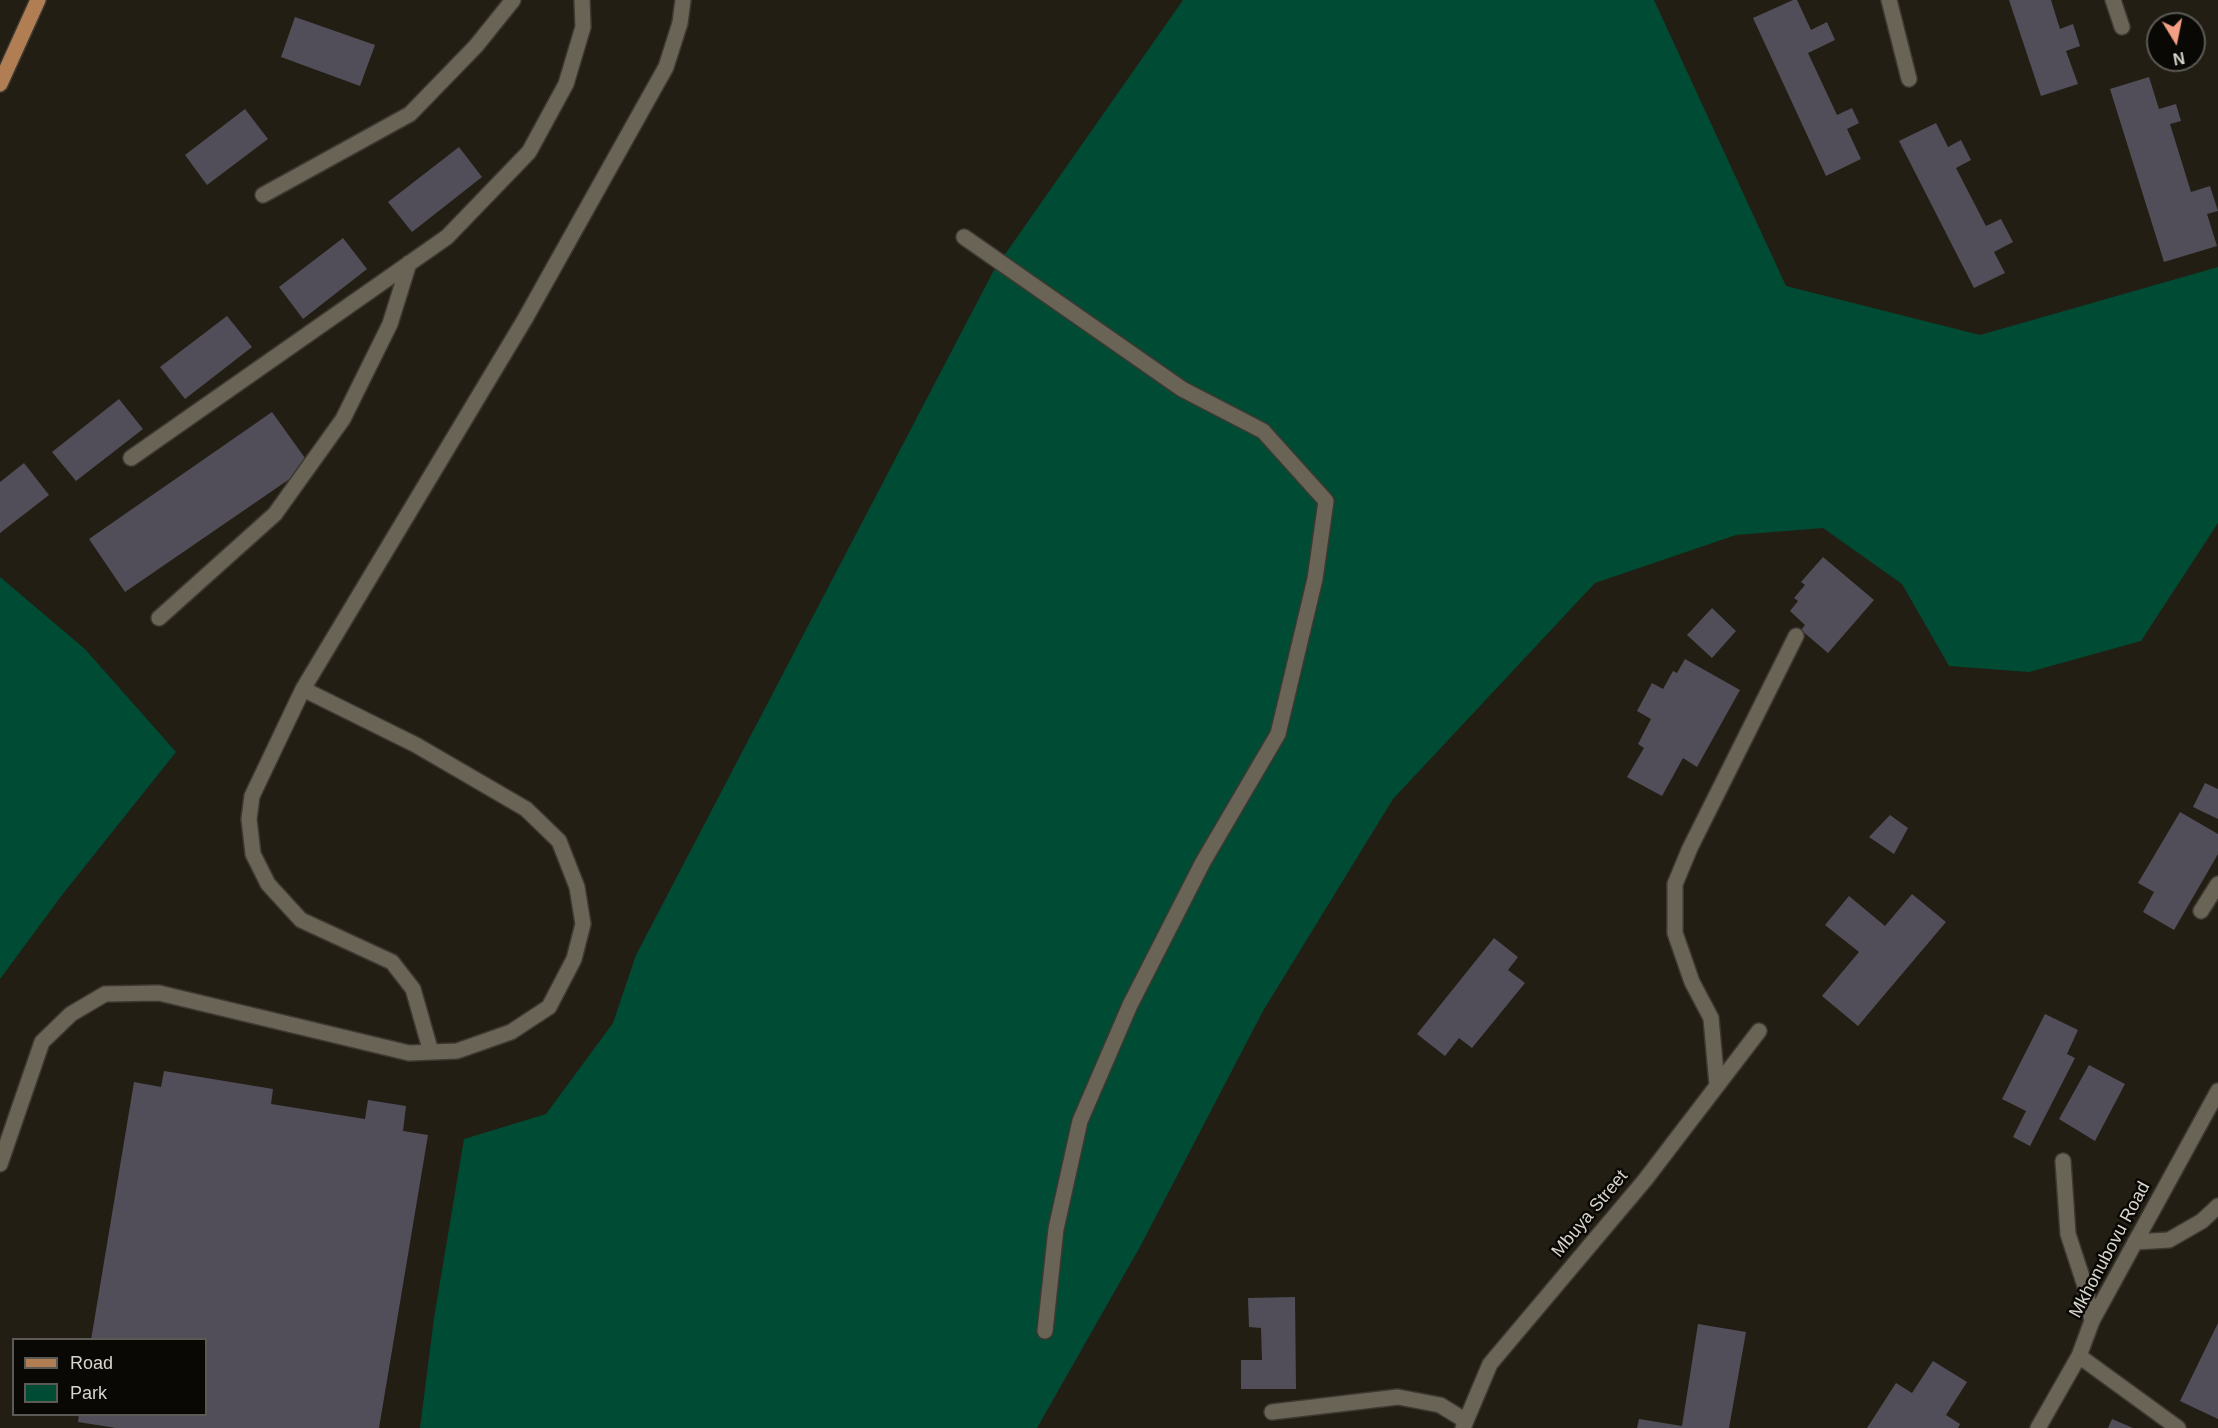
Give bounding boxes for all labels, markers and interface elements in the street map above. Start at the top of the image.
north arrow [2146,12,2206,72]
text: N [2172,49,2186,68]
street label: Mbuya Street [1547,1166,1633,1262]
street label: Mkhonubovu Road [2065,1178,2155,1322]
legend [12,1338,207,1416]
text: Road [70,1353,113,1373]
text: Park [70,1383,107,1403]

